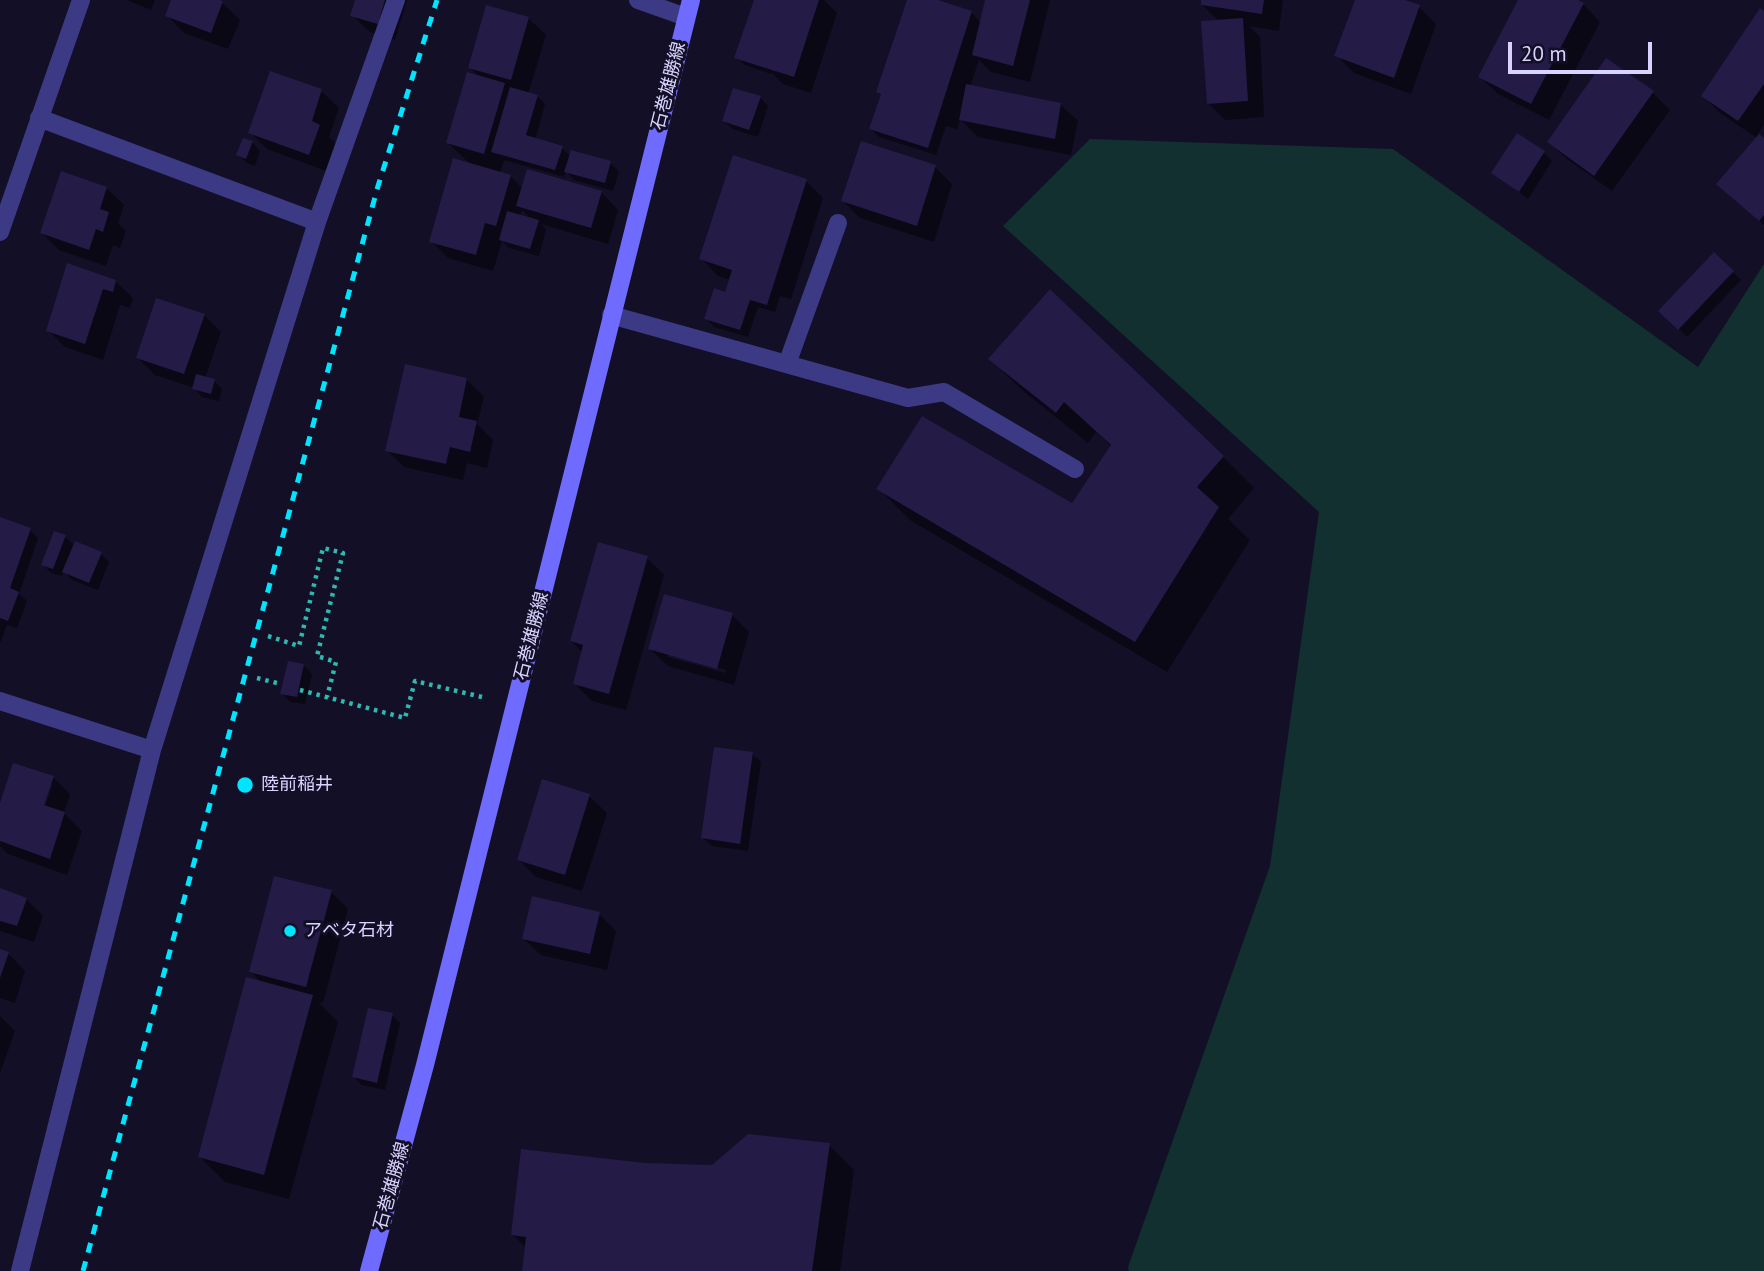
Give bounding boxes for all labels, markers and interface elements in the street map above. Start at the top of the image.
scale bar [1512,28,1656,72]
street label: 石巻雄勝線 [648,40,690,132]
text: 20 m [1521,40,1567,67]
street label: 石巻雄勝線 [511,590,553,682]
place label: 陸前稲井 [261,774,333,796]
marker: 陸前稲井 [235,775,255,795]
place label: アベタ石材 [304,920,394,942]
marker: アベタ石材 [282,923,298,939]
street label: 石巻雄勝線 [370,1140,414,1232]

